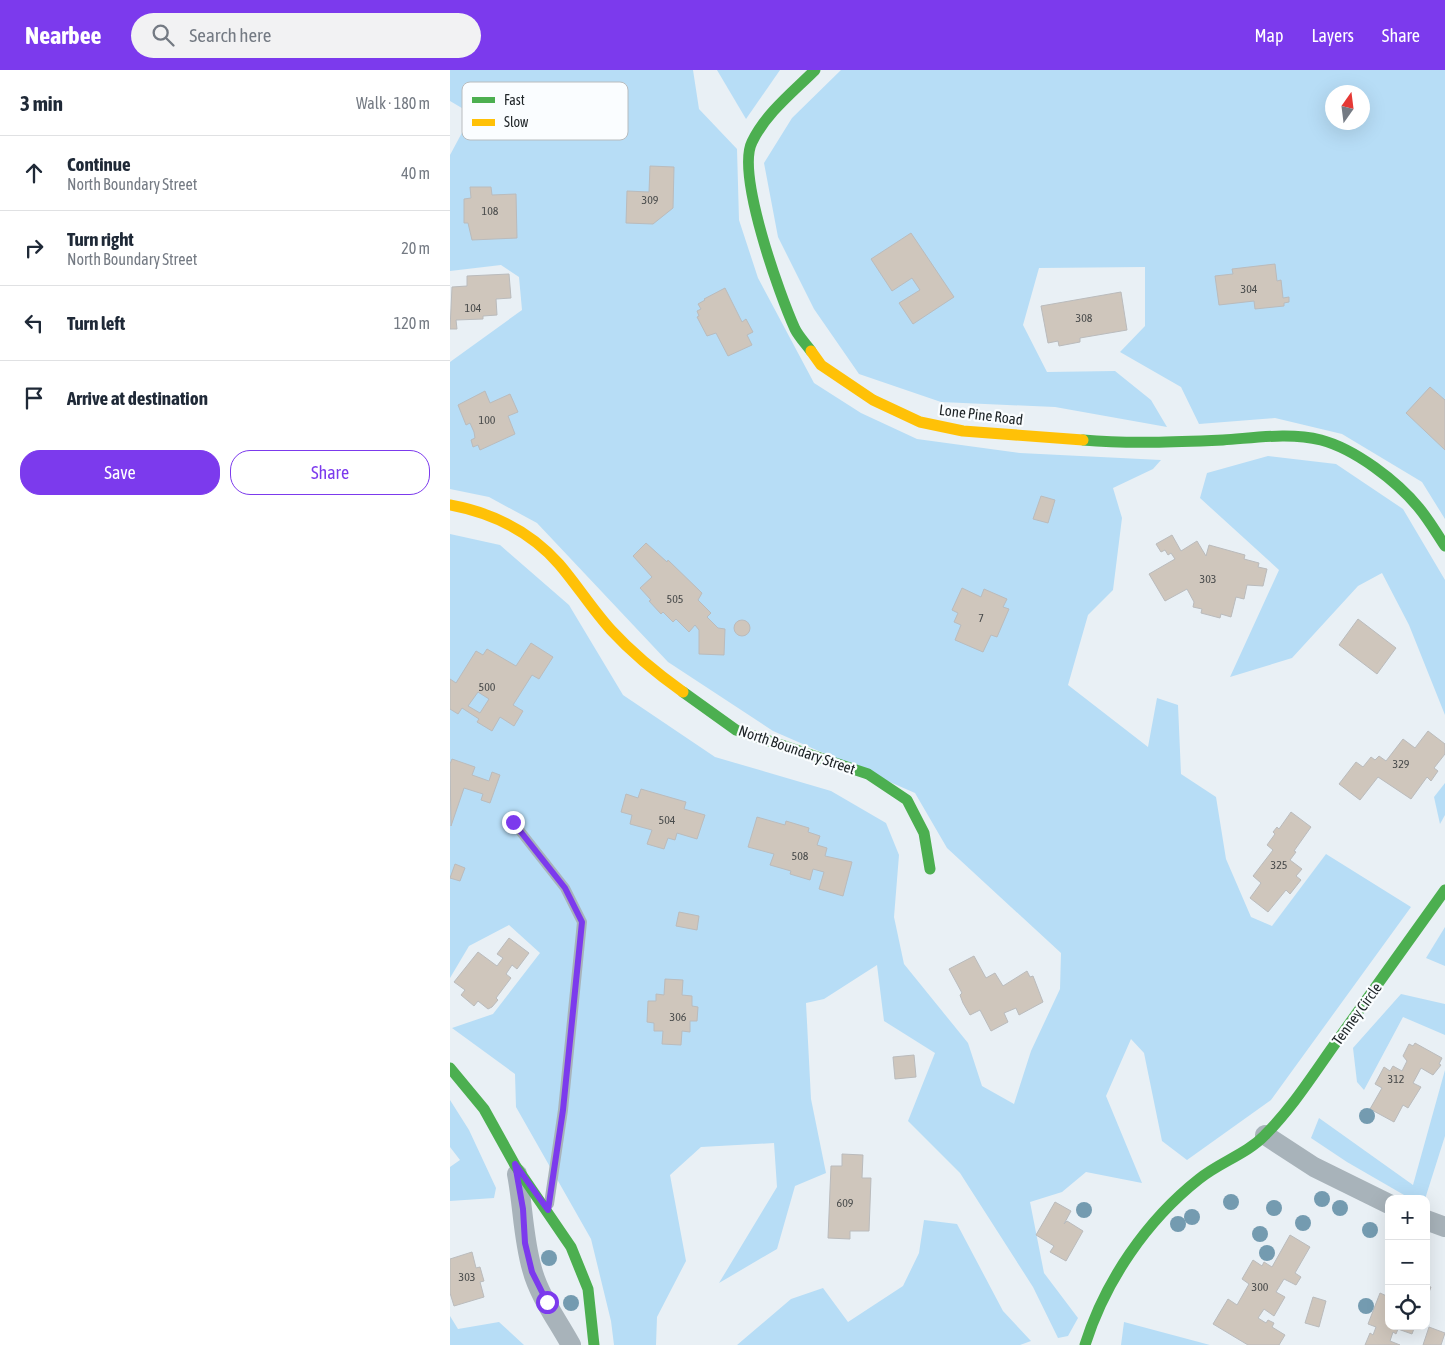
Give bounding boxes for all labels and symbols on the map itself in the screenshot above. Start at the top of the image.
legend [462,82,628,140]
north arrow [1325,85,1370,130]
text: Fast [504,92,525,108]
text: Slow [504,114,529,130]
house number: 309 [642,193,659,207]
house number: 108 [482,204,499,218]
house number: 304 [1241,282,1258,296]
house number: 104 [465,301,482,315]
house number: 308 [1076,311,1093,325]
street label: Lone Pine Road [938,401,1024,428]
house number: 100 [479,413,496,427]
house number: 303 [1200,572,1216,586]
house number: 505 [667,592,683,606]
house number: 7 [978,611,984,625]
house number: 500 [479,680,496,694]
street label: North Boundary Street [737,722,858,777]
house number: 329 [1393,757,1410,771]
route end [502,811,525,834]
house number: 504 [659,813,676,827]
house number: 508 [792,849,809,863]
house number: 325 [1271,858,1287,872]
street label: Tenney Circle [1328,979,1385,1048]
house number: 306 [670,1010,687,1024]
house number: 312 [1388,1072,1404,1086]
house number: 609 [837,1196,854,1210]
house number: 303 [459,1270,475,1284]
house number: 300 [1252,1280,1269,1294]
route start [536,1291,559,1314]

